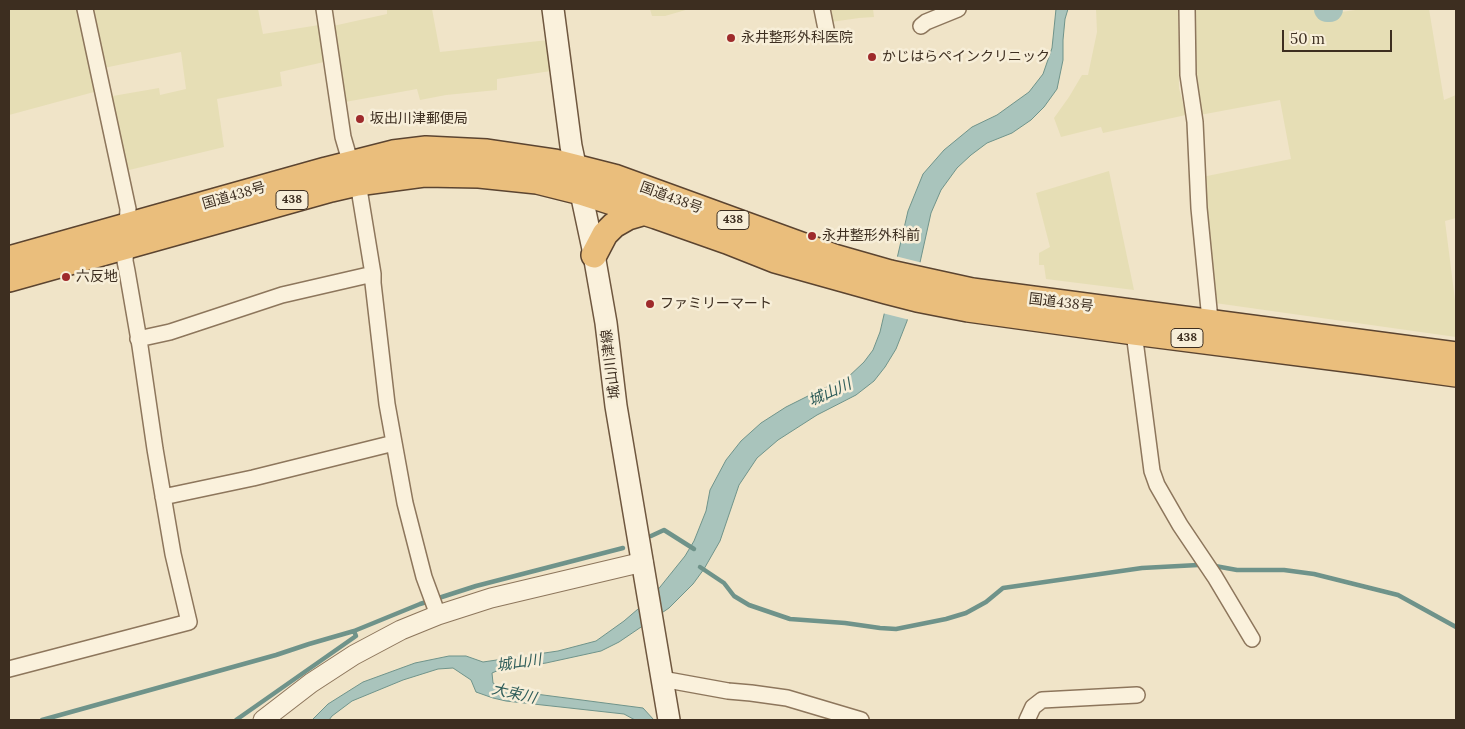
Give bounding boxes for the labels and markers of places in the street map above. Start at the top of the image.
place label: 永井整形外科医院 [741,30,853,46]
marker: 永井整形外科医院 [725,32,737,44]
place label: かじはらペインクリニック [882,49,1050,65]
marker: かじはらペインクリニック [866,51,878,63]
place label: 坂出川津郵便局 [370,111,468,127]
marker: 坂出川津郵便局 [354,113,366,125]
place label: 永井整形外科前 [822,228,920,244]
marker: 永井整形外科前 [806,230,818,242]
place label: 六反地 [76,269,118,285]
marker: 六反地 [60,271,72,283]
place label: ファミリーマート [660,296,772,312]
marker: ファミリーマート [644,298,656,310]

